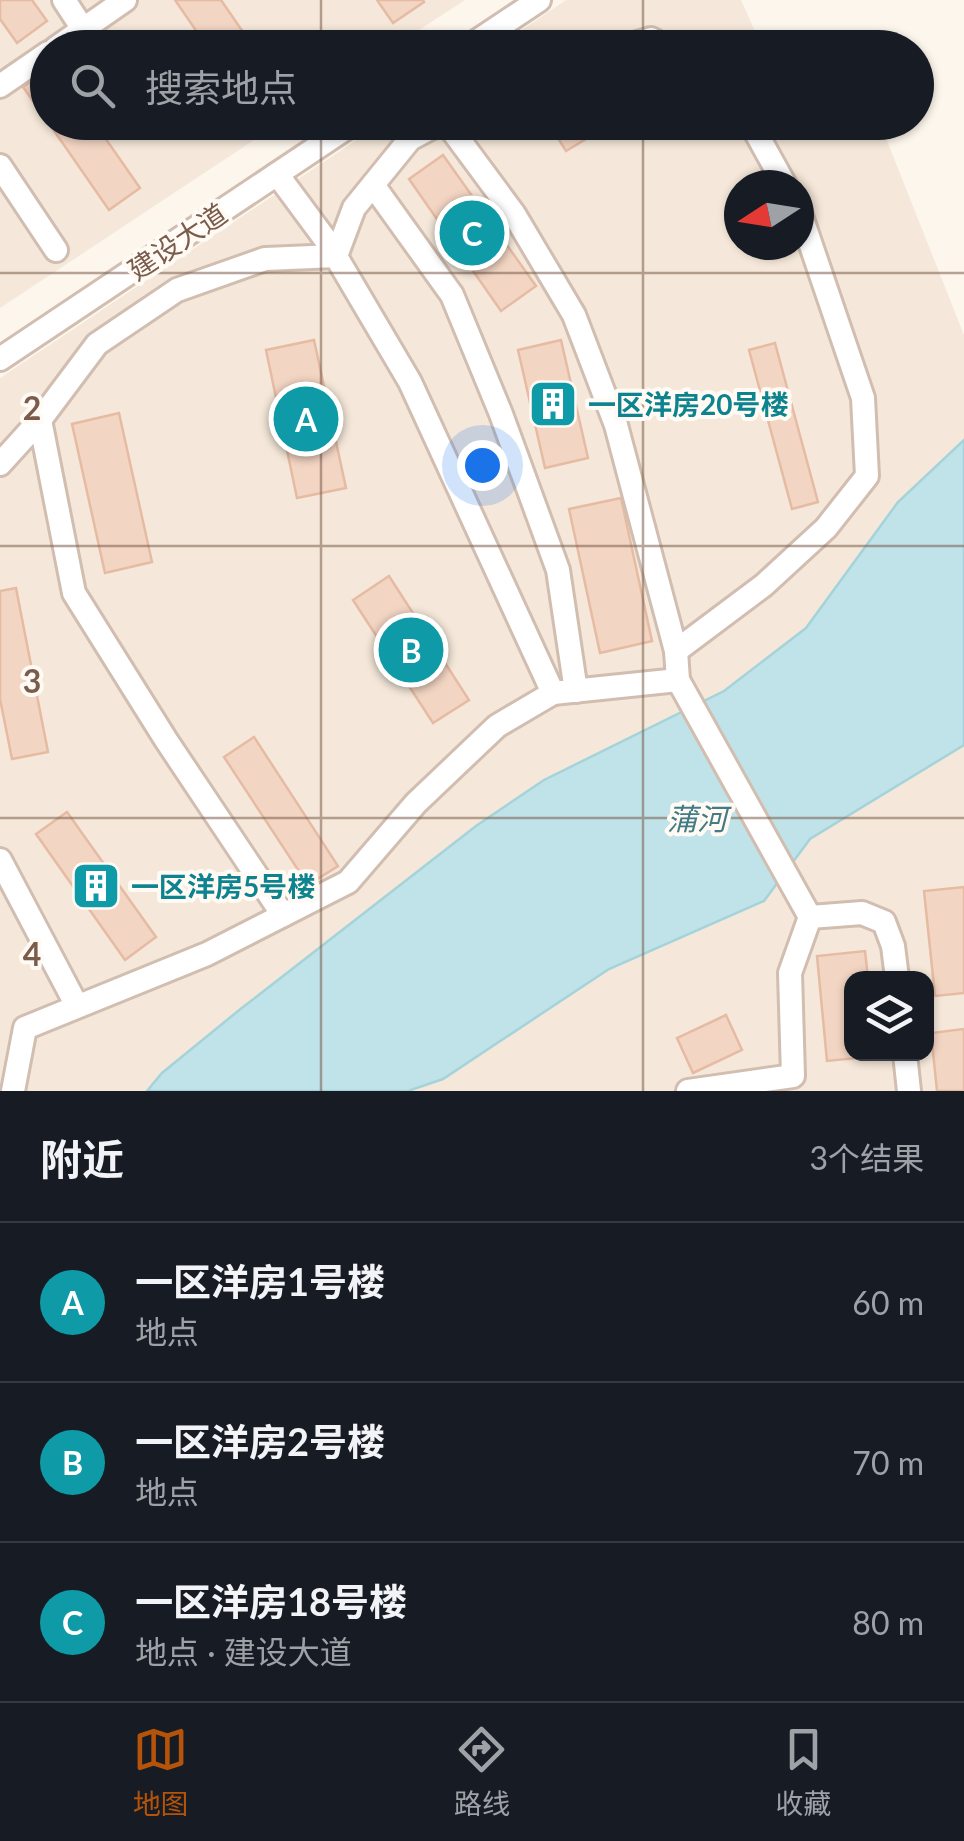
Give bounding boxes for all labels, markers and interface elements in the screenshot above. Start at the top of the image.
search box [30,30,934,140]
icon: search [65,58,120,113]
text: 搜索地点 [145,64,297,110]
north arrow [724,170,814,260]
street label: 建设大道 [121,196,233,286]
pin: C [440,196,504,270]
building icon: 一区洋房20号楼 [527,378,579,430]
pin: A [274,382,338,456]
place label: 一区洋房20号楼 [588,387,788,421]
text: 2 [23,388,41,427]
your location [457,440,508,491]
pin: B [378,612,444,688]
text: 3 [23,661,41,700]
water label: 蒲河 [667,800,732,836]
building icon: 一区洋房5号楼 [70,860,122,912]
place label: 一区洋房5号楼 [131,869,315,903]
text: 4 [23,934,41,973]
map controls [844,971,934,1061]
button: layers [844,971,934,1061]
text: 附近 [40,1134,124,1184]
text: 3个结果 [809,1138,924,1177]
text: 一区洋房1号楼 [135,1258,385,1304]
text: A [61,1283,84,1322]
text: 60 m [852,1283,924,1322]
text: 地点 [135,1312,199,1351]
text: 一区洋房2号楼 [135,1418,385,1464]
text: B [62,1443,83,1482]
text: 70 m [852,1443,924,1482]
text: 地点 [135,1472,199,1511]
text: 一区洋房18号楼 [135,1578,407,1624]
text: C [62,1603,83,1642]
text: 80 m [852,1603,924,1642]
text: 地点 · 建设大道 [135,1632,352,1671]
tab: 地图 [133,1722,189,1822]
tab: 路线 [454,1722,510,1822]
tab: 收藏 [775,1722,831,1822]

